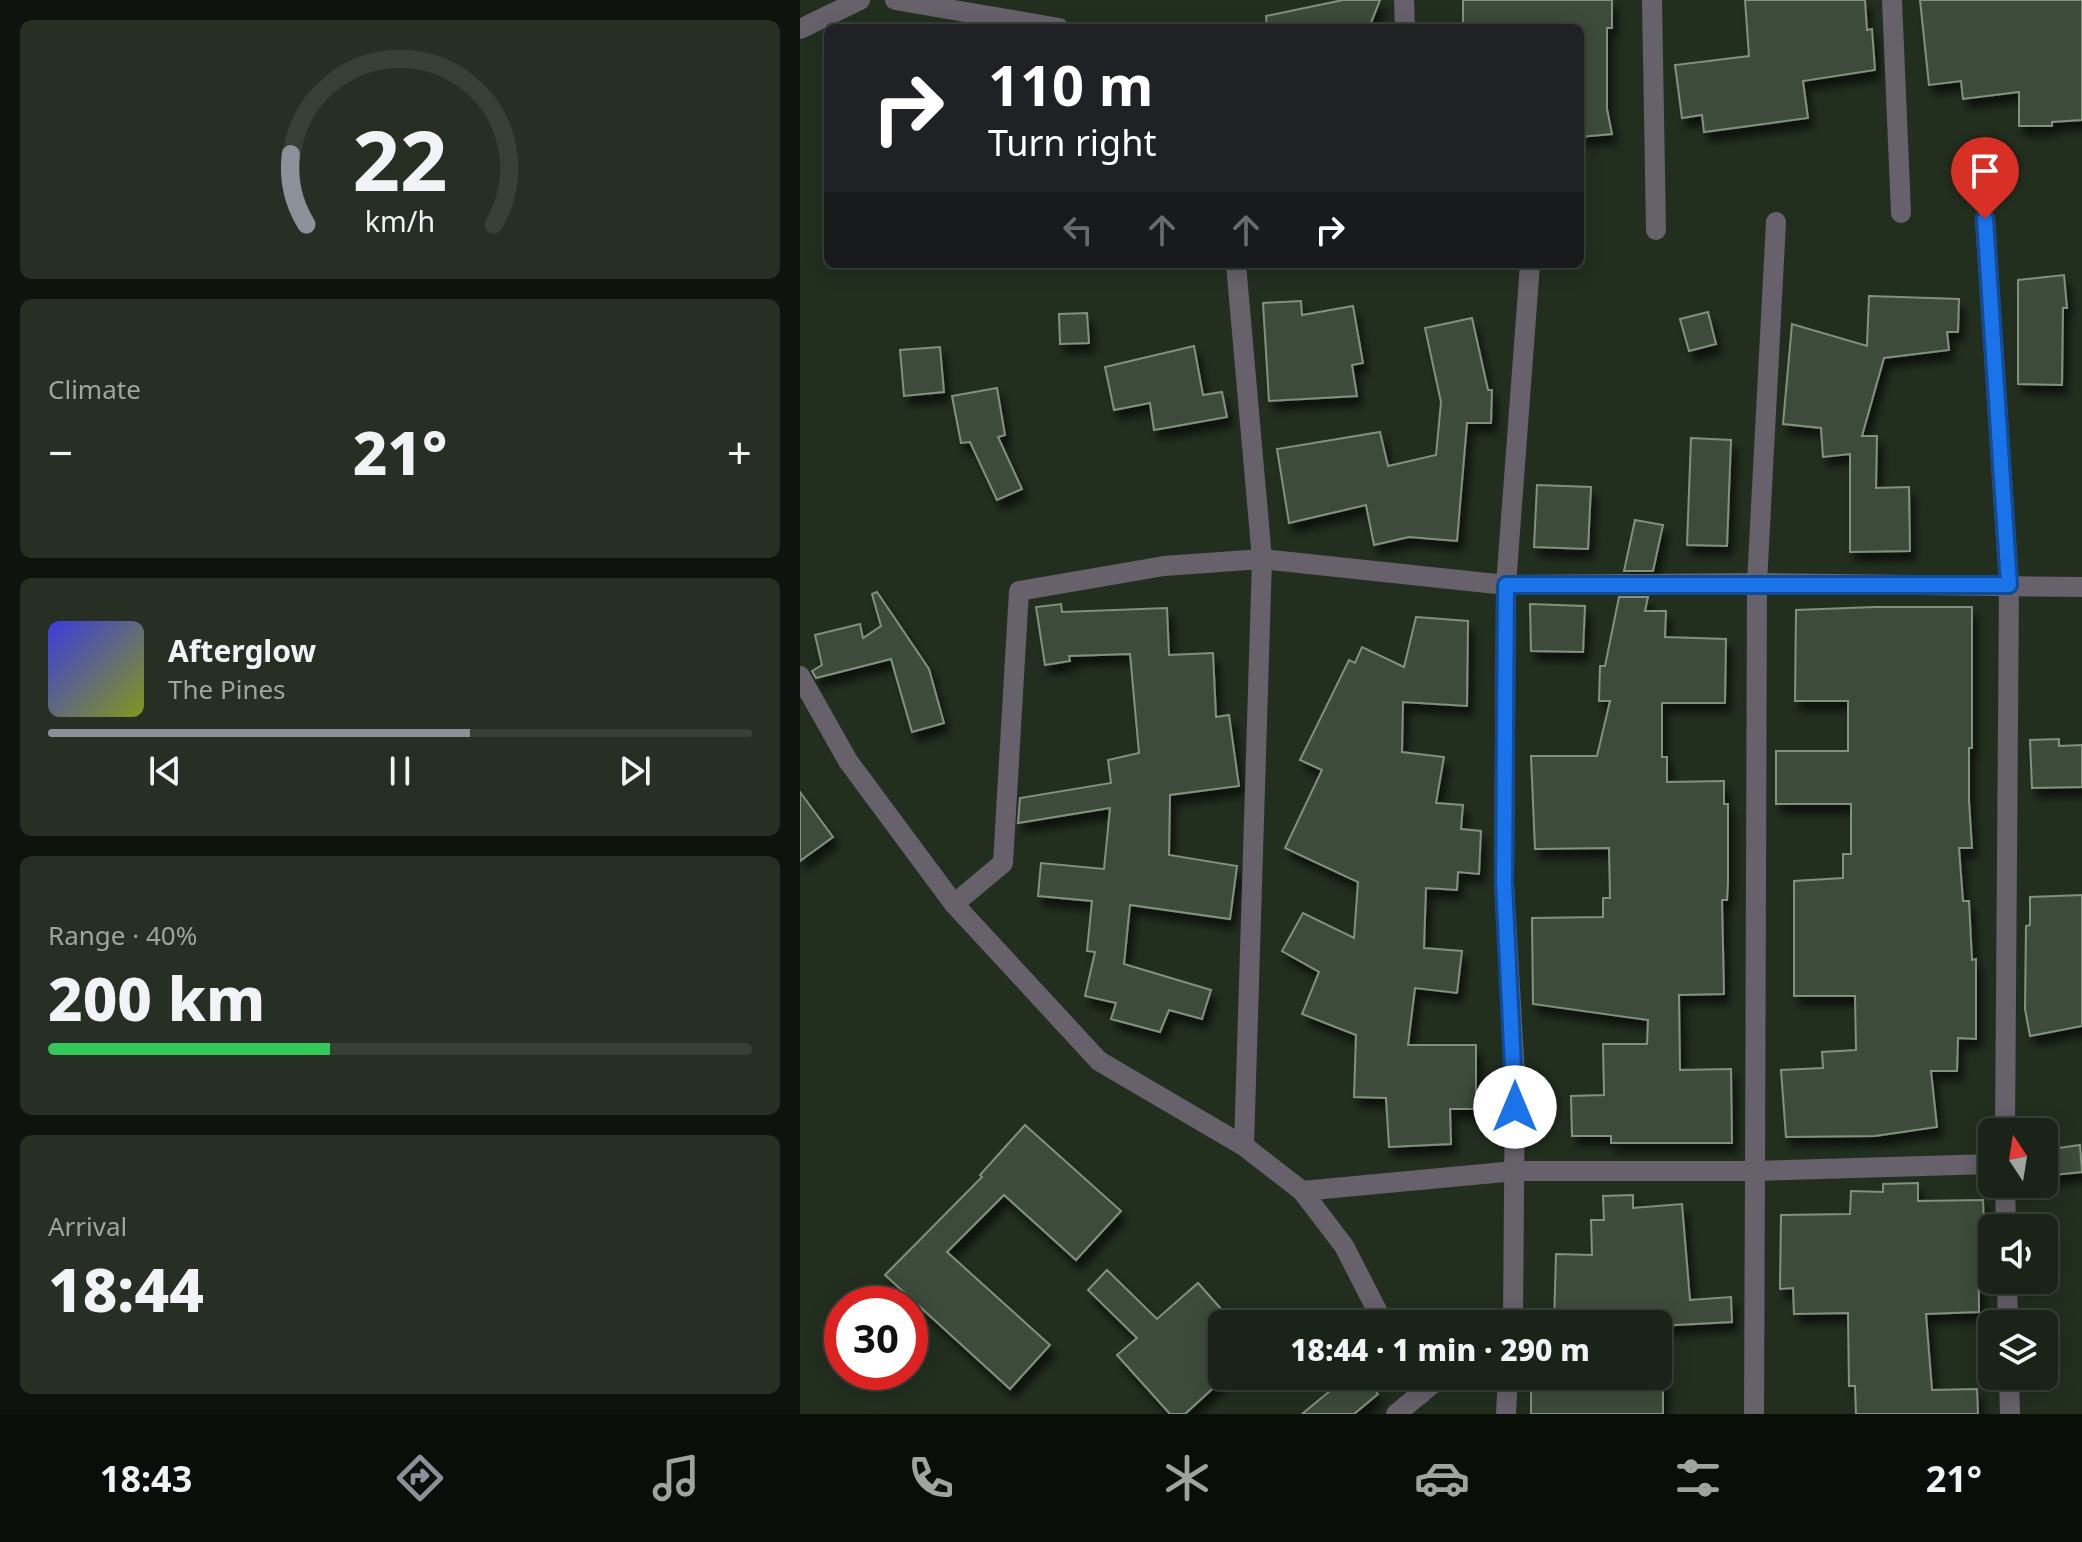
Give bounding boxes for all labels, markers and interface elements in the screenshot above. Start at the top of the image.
text: 110 m [988,46,1153,122]
icon: right [856,56,960,160]
text: 22 [352,102,448,215]
text: Turn right [988,118,1156,167]
pin [1951,137,2019,219]
icon: arrive [1963,149,2007,193]
text: km/h [365,202,435,241]
icon: left [1056,208,1100,252]
icon: ahead [1140,208,1184,252]
icon: ahead [1224,208,1268,252]
icon: right [1308,208,1352,252]
text: Climate [48,371,141,407]
text: 21° [353,411,447,493]
text: − [48,422,73,482]
text: + [727,422,752,482]
text: Afterglow [168,630,316,671]
text: The Pines [168,671,286,707]
icon: previous [143,749,187,793]
icon: pause [378,749,422,793]
icon: next [613,749,657,793]
text: Range · 40% [48,917,197,953]
text: 200 km [48,957,265,1039]
position arrow [1473,1065,1557,1149]
north arrow [1978,1118,2058,1198]
map controls [1978,1118,2058,1390]
text: Arrival [48,1208,127,1244]
button: sound [1978,1214,2058,1294]
text: 18:44 [48,1248,204,1330]
speed limit sign: 30 [824,1286,928,1390]
button: layers [1978,1310,2058,1390]
text: 18:44 · 1 min · 290 m [1290,1329,1590,1370]
icon: directions [392,1450,448,1506]
icon: music [648,1450,704,1506]
icon: phone [903,1450,959,1506]
icon: climate [1159,1450,1215,1506]
icon: car [1414,1450,1470,1506]
icon: filters [1670,1450,1726,1506]
text: 18:43 [100,1454,192,1503]
text: 21° [1926,1454,1982,1503]

